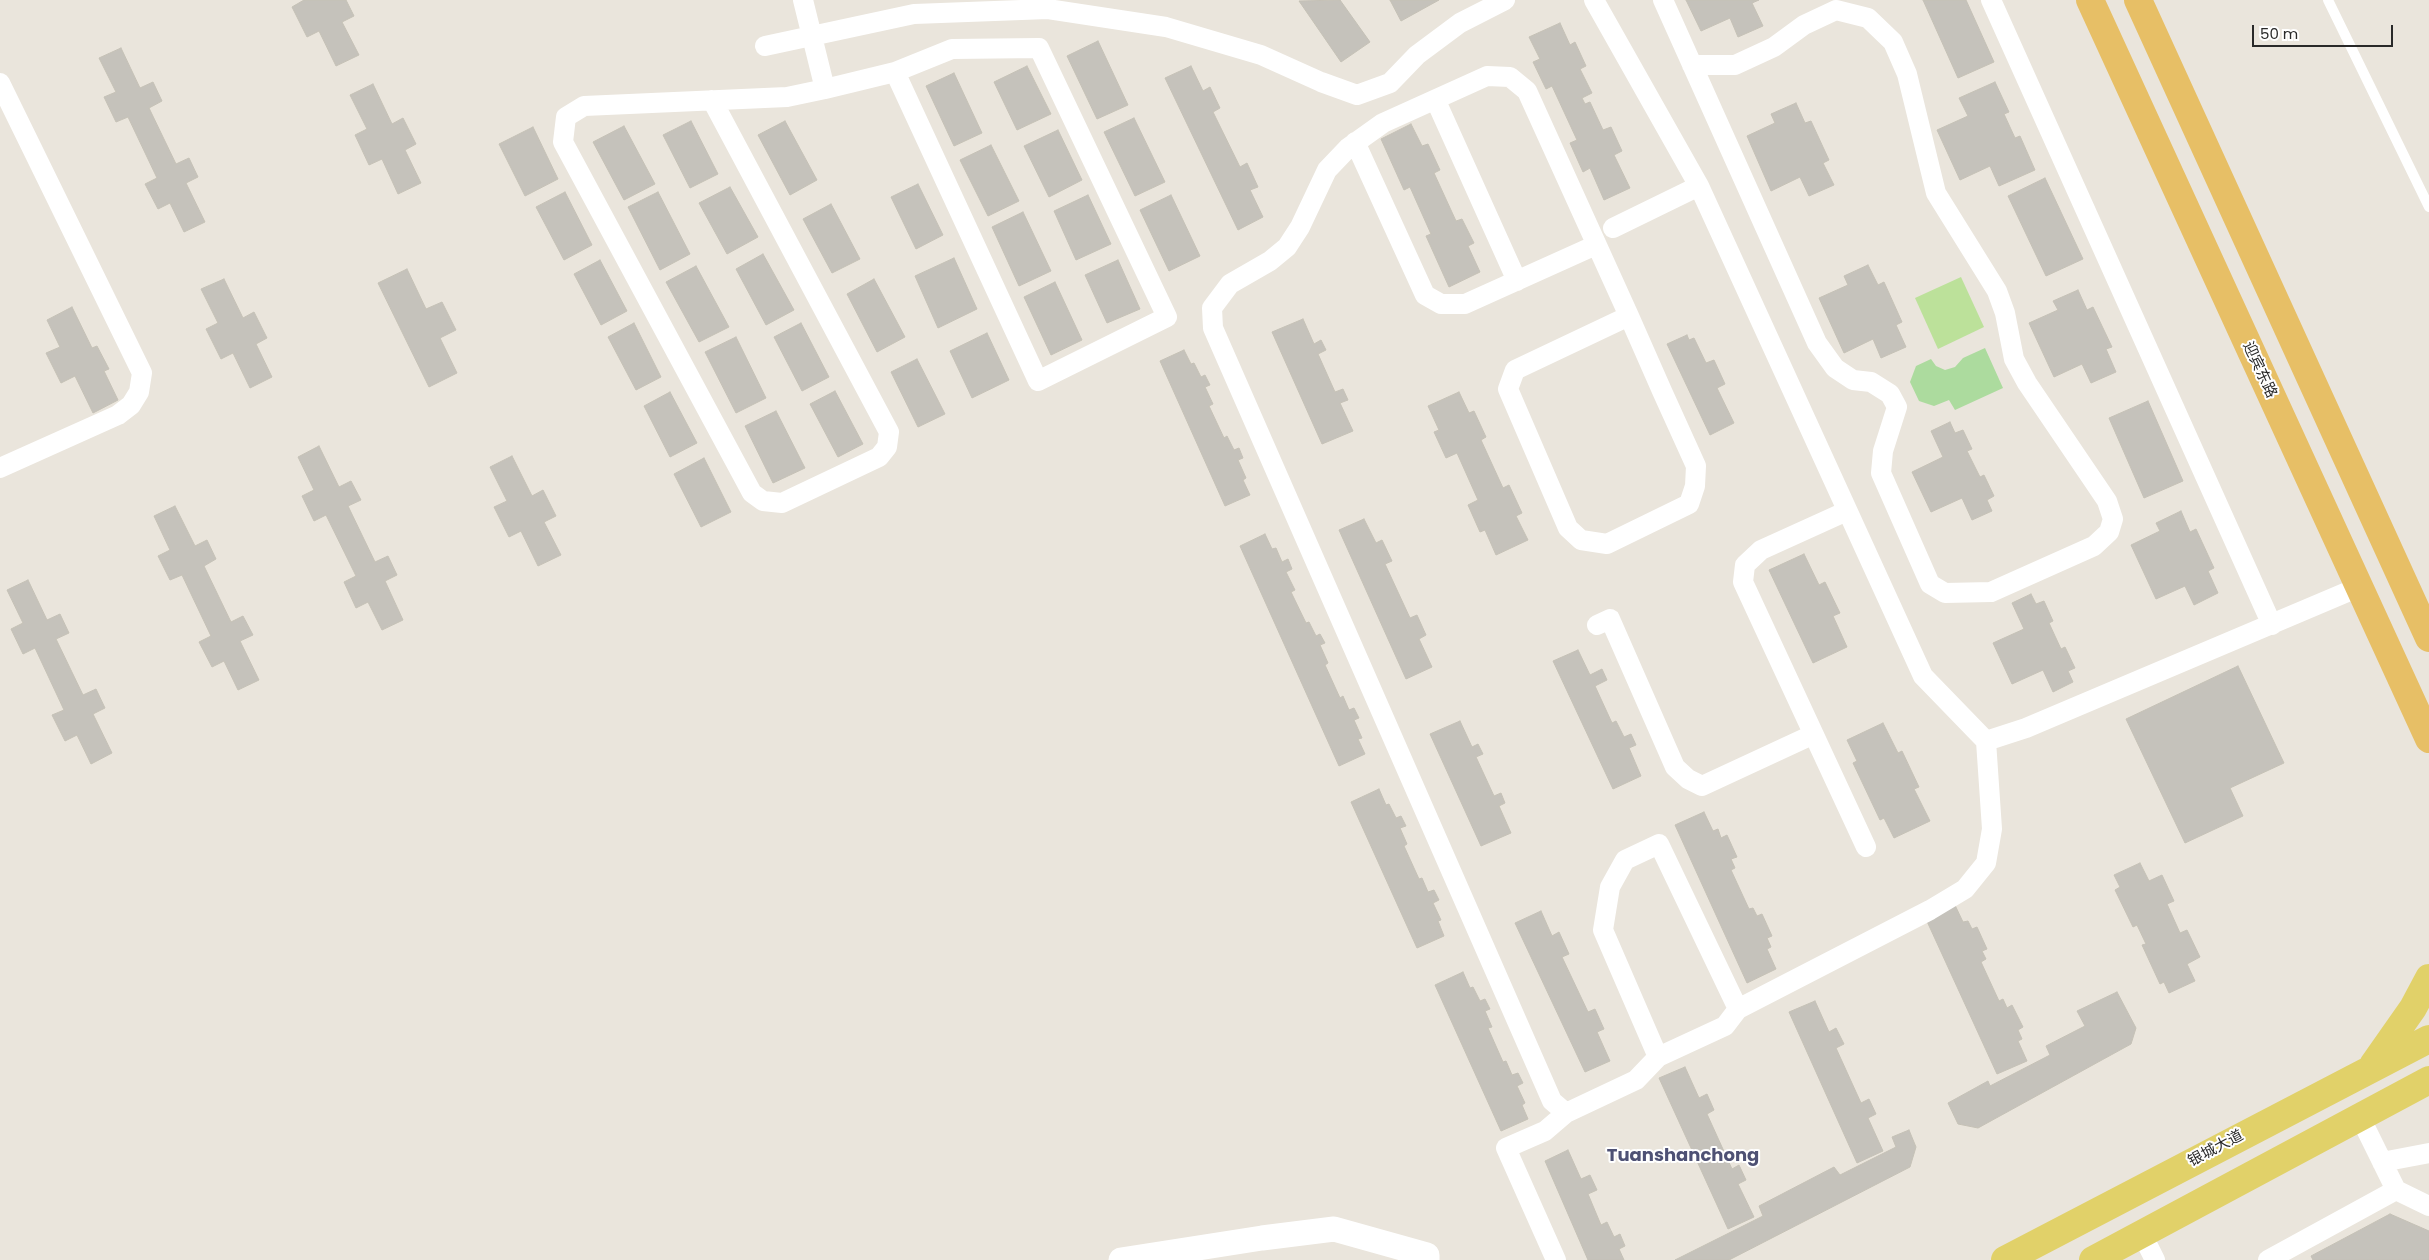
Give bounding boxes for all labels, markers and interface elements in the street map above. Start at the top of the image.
scale bar [2254,15,2395,47]
text: 50 m [2260,23,2298,44]
street label: 迎宾东路 [2238,339,2280,401]
street label: 银城大道 [2185,1127,2247,1171]
district label: Tuanshanchong [1607,1145,1759,1167]

